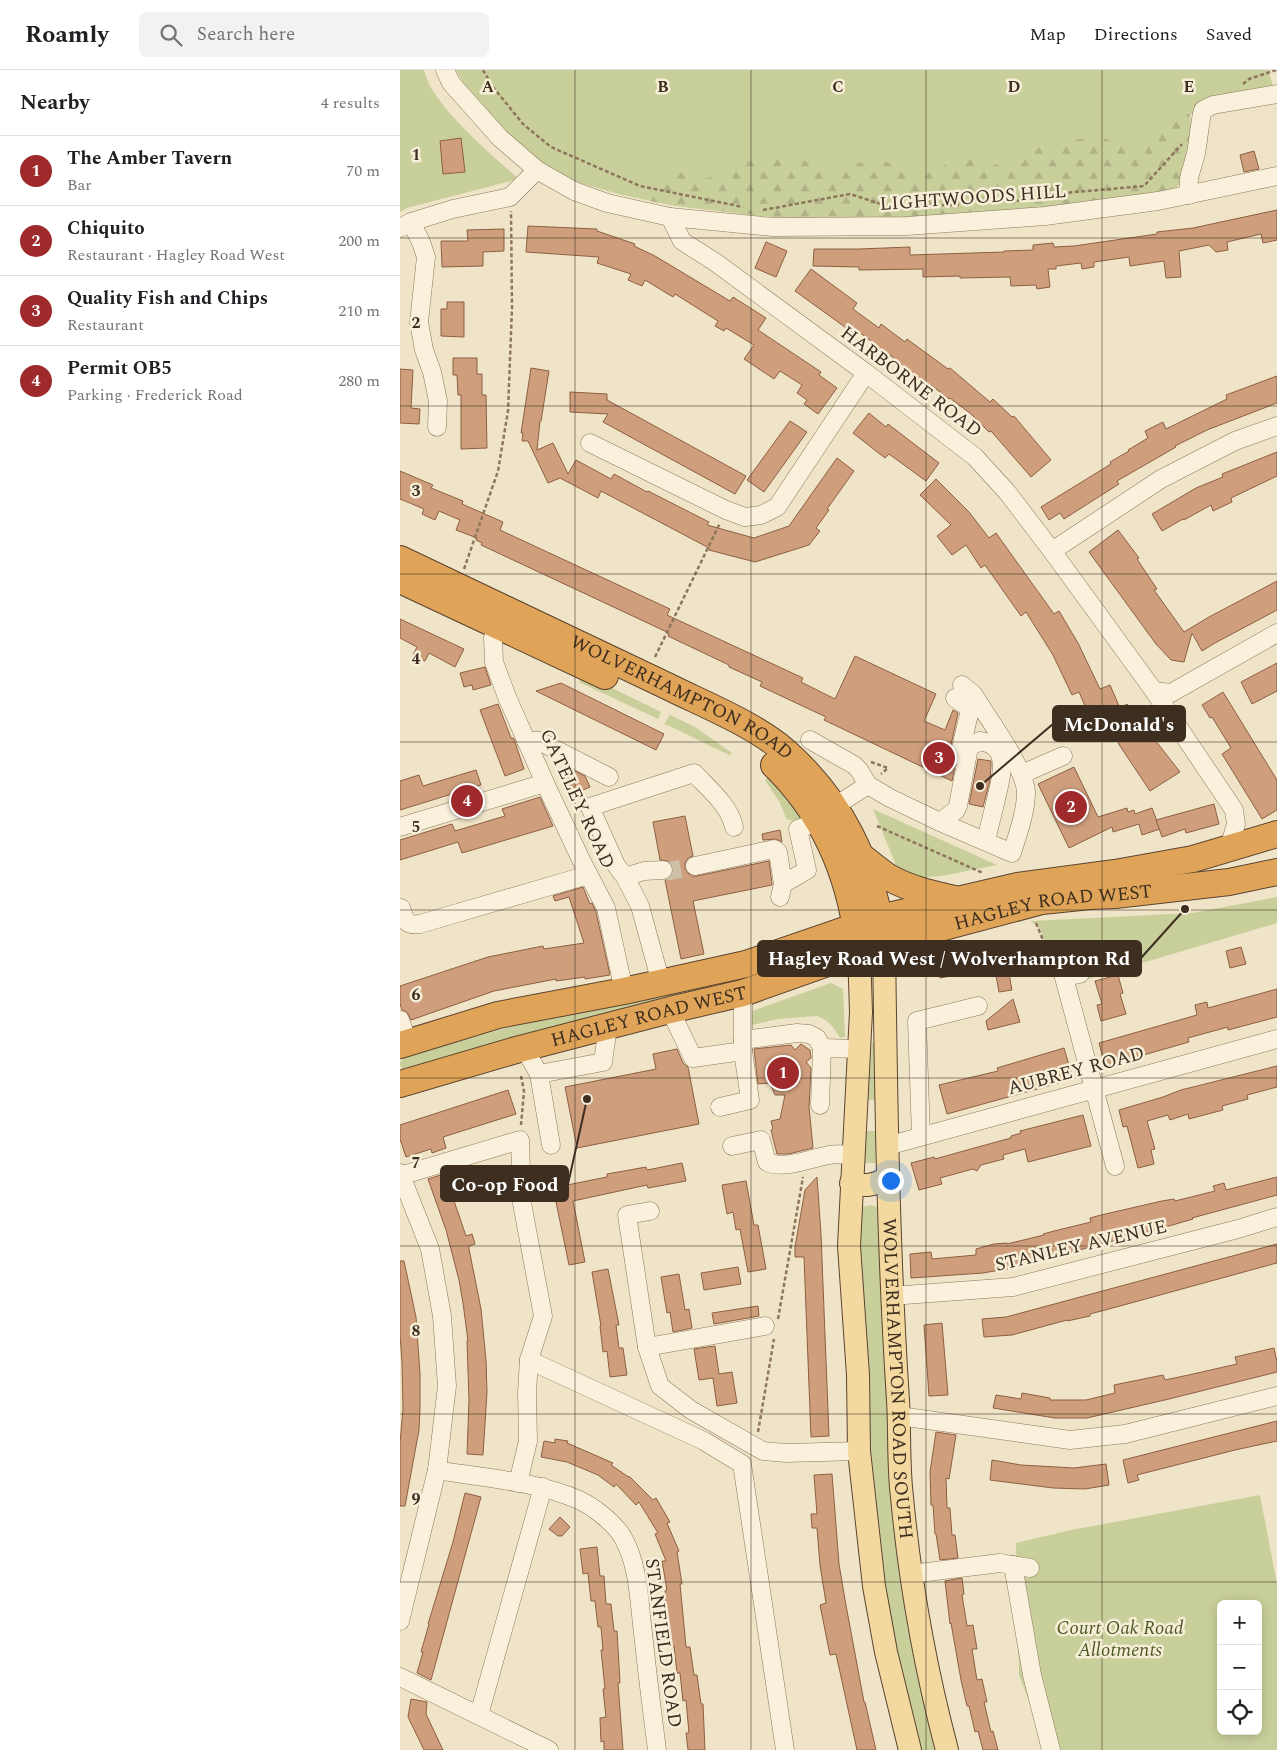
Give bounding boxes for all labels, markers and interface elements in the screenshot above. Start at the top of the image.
search box [139,12,489,57]
text: Roamly [25,17,109,53]
text: Search here [197,20,295,49]
icon: search [157,21,185,49]
text: Map [1030,21,1066,48]
text: Directions [1094,21,1178,48]
text: Saved [1206,21,1252,48]
text: A [482,75,495,99]
text: B [657,75,669,99]
text: C [832,75,844,99]
text: D [1008,75,1021,99]
text: E [1184,75,1194,99]
text: Nearby [20,87,90,119]
text: 4 results [321,91,380,115]
text: 1 [412,143,420,167]
text: The Amber Tavern [67,144,232,173]
text: 1 [32,159,40,183]
text: 70 m [346,159,380,183]
text: Bar [67,173,92,197]
street label: LIGHTWOODS HILL [879,177,1067,219]
text: Chiquito [67,214,145,243]
text: 2 [32,229,40,253]
text: 200 m [338,229,380,253]
text: Restaurant · Hagley Road West [67,243,285,267]
text: Quality Fish and Chips [67,284,268,313]
text: 3 [32,299,40,323]
text: 210 m [338,299,380,323]
text: 2 [412,311,421,335]
text: Restaurant [67,313,144,337]
street label: HARBORNE ROAD [834,319,988,445]
text: Permit OB5 [67,354,172,383]
text: 4 [32,369,40,393]
text: 280 m [338,369,380,393]
text: Parking · Frederick Road [67,383,243,407]
text: 3 [412,479,421,503]
street label: WOLVERHAMPTON ROAD [565,627,800,767]
text: 4 [412,647,421,671]
callout: McDonald's [1053,706,1185,741]
text: McDonald's [1063,710,1175,740]
street label: GATELEY ROAD [532,724,622,874]
pin: 3 [923,739,955,777]
pin: 4 [451,782,483,820]
pin: 2 [1055,788,1087,826]
text: 5 [412,815,420,839]
street label: HAGLEY ROAD WEST [951,876,1154,938]
callout: Hagley Road West / Wolverhampton Rd [758,941,1141,976]
text: Hagley Road West / Wolverhampton Rd [768,944,1131,974]
street label: HAGLEY ROAD WEST [548,978,750,1055]
text: 6 [412,983,421,1007]
street label: AUBREY ROAD [1004,1039,1148,1103]
pin: 1 [767,1054,799,1092]
text: 7 [412,1151,421,1175]
callout: Co-op Food [441,1166,568,1201]
your location [878,1168,904,1194]
text: Co-op Food [451,1170,559,1200]
street label: STANLEY AVENUE [992,1212,1170,1280]
street label: WOLVERHAMPTON ROAD SOUTH [875,1218,921,1541]
text: 8 [412,1319,421,1343]
text: 9 [412,1487,421,1511]
street label: STANFIELD ROAD [637,1556,689,1730]
map controls [1217,1600,1262,1735]
button: + [1217,1600,1262,1645]
park label: Court Oak Road Allotments [1057,1614,1184,1665]
button: − [1217,1645,1262,1690]
button: locate [1217,1690,1262,1735]

